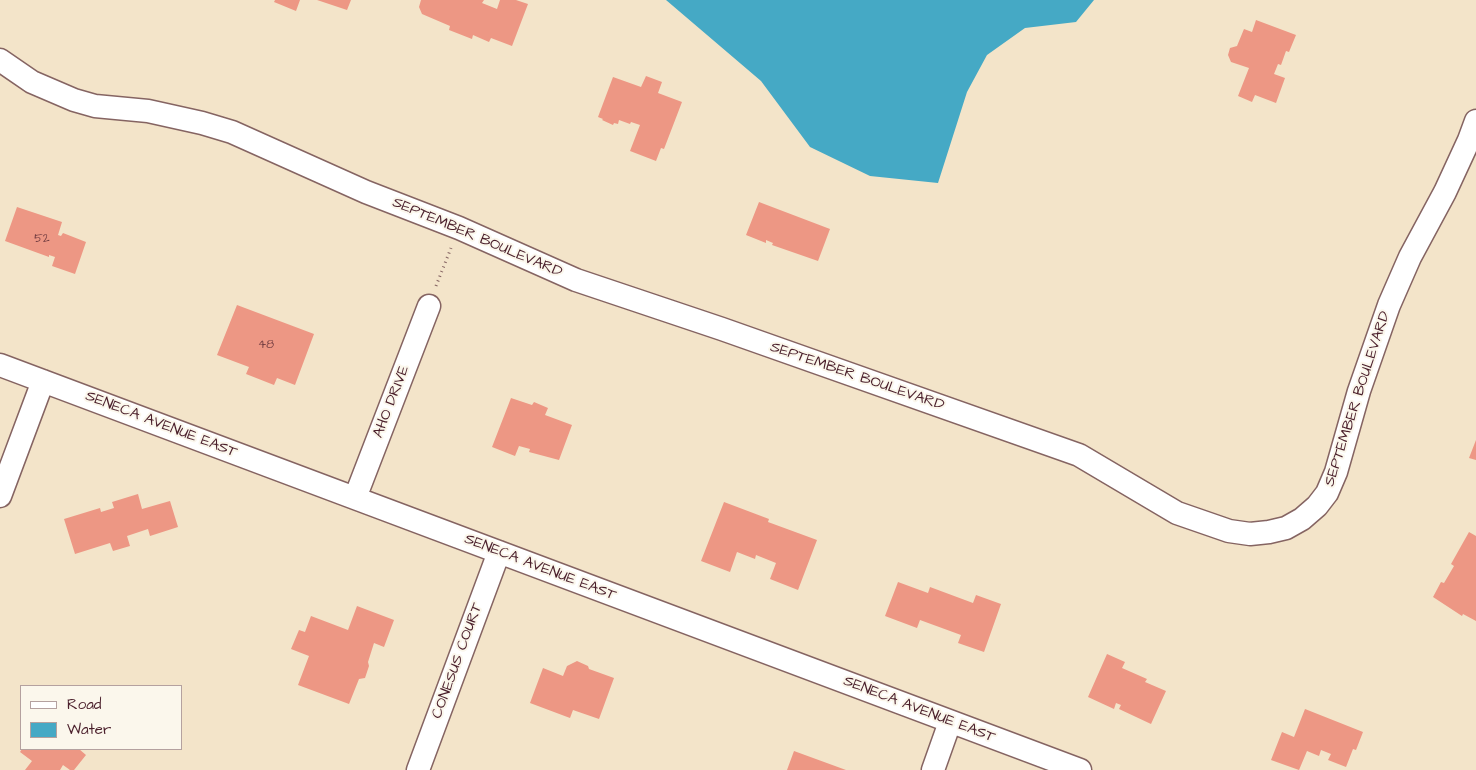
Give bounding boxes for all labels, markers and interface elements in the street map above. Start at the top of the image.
street label: SEPTEMBER BOULEVARD [389,194,565,282]
house number: 52 [34,232,50,246]
street label: SEPTEMBER BOULEVARD [1321,309,1395,489]
house number: 48 [258,338,274,352]
street label: SEPTEMBER BOULEVARD [768,339,946,415]
street label: AHO DRIVE [370,363,414,441]
street label: SENECA AVENUE EAST [83,388,239,462]
street label: SENECA AVENUE EAST [462,531,618,605]
street label: CONESUS COURT [429,601,487,721]
street label: SENECA AVENUE EAST [841,673,997,747]
legend [20,685,182,750]
text: Road [67,694,101,715]
text: Water [67,719,111,740]

